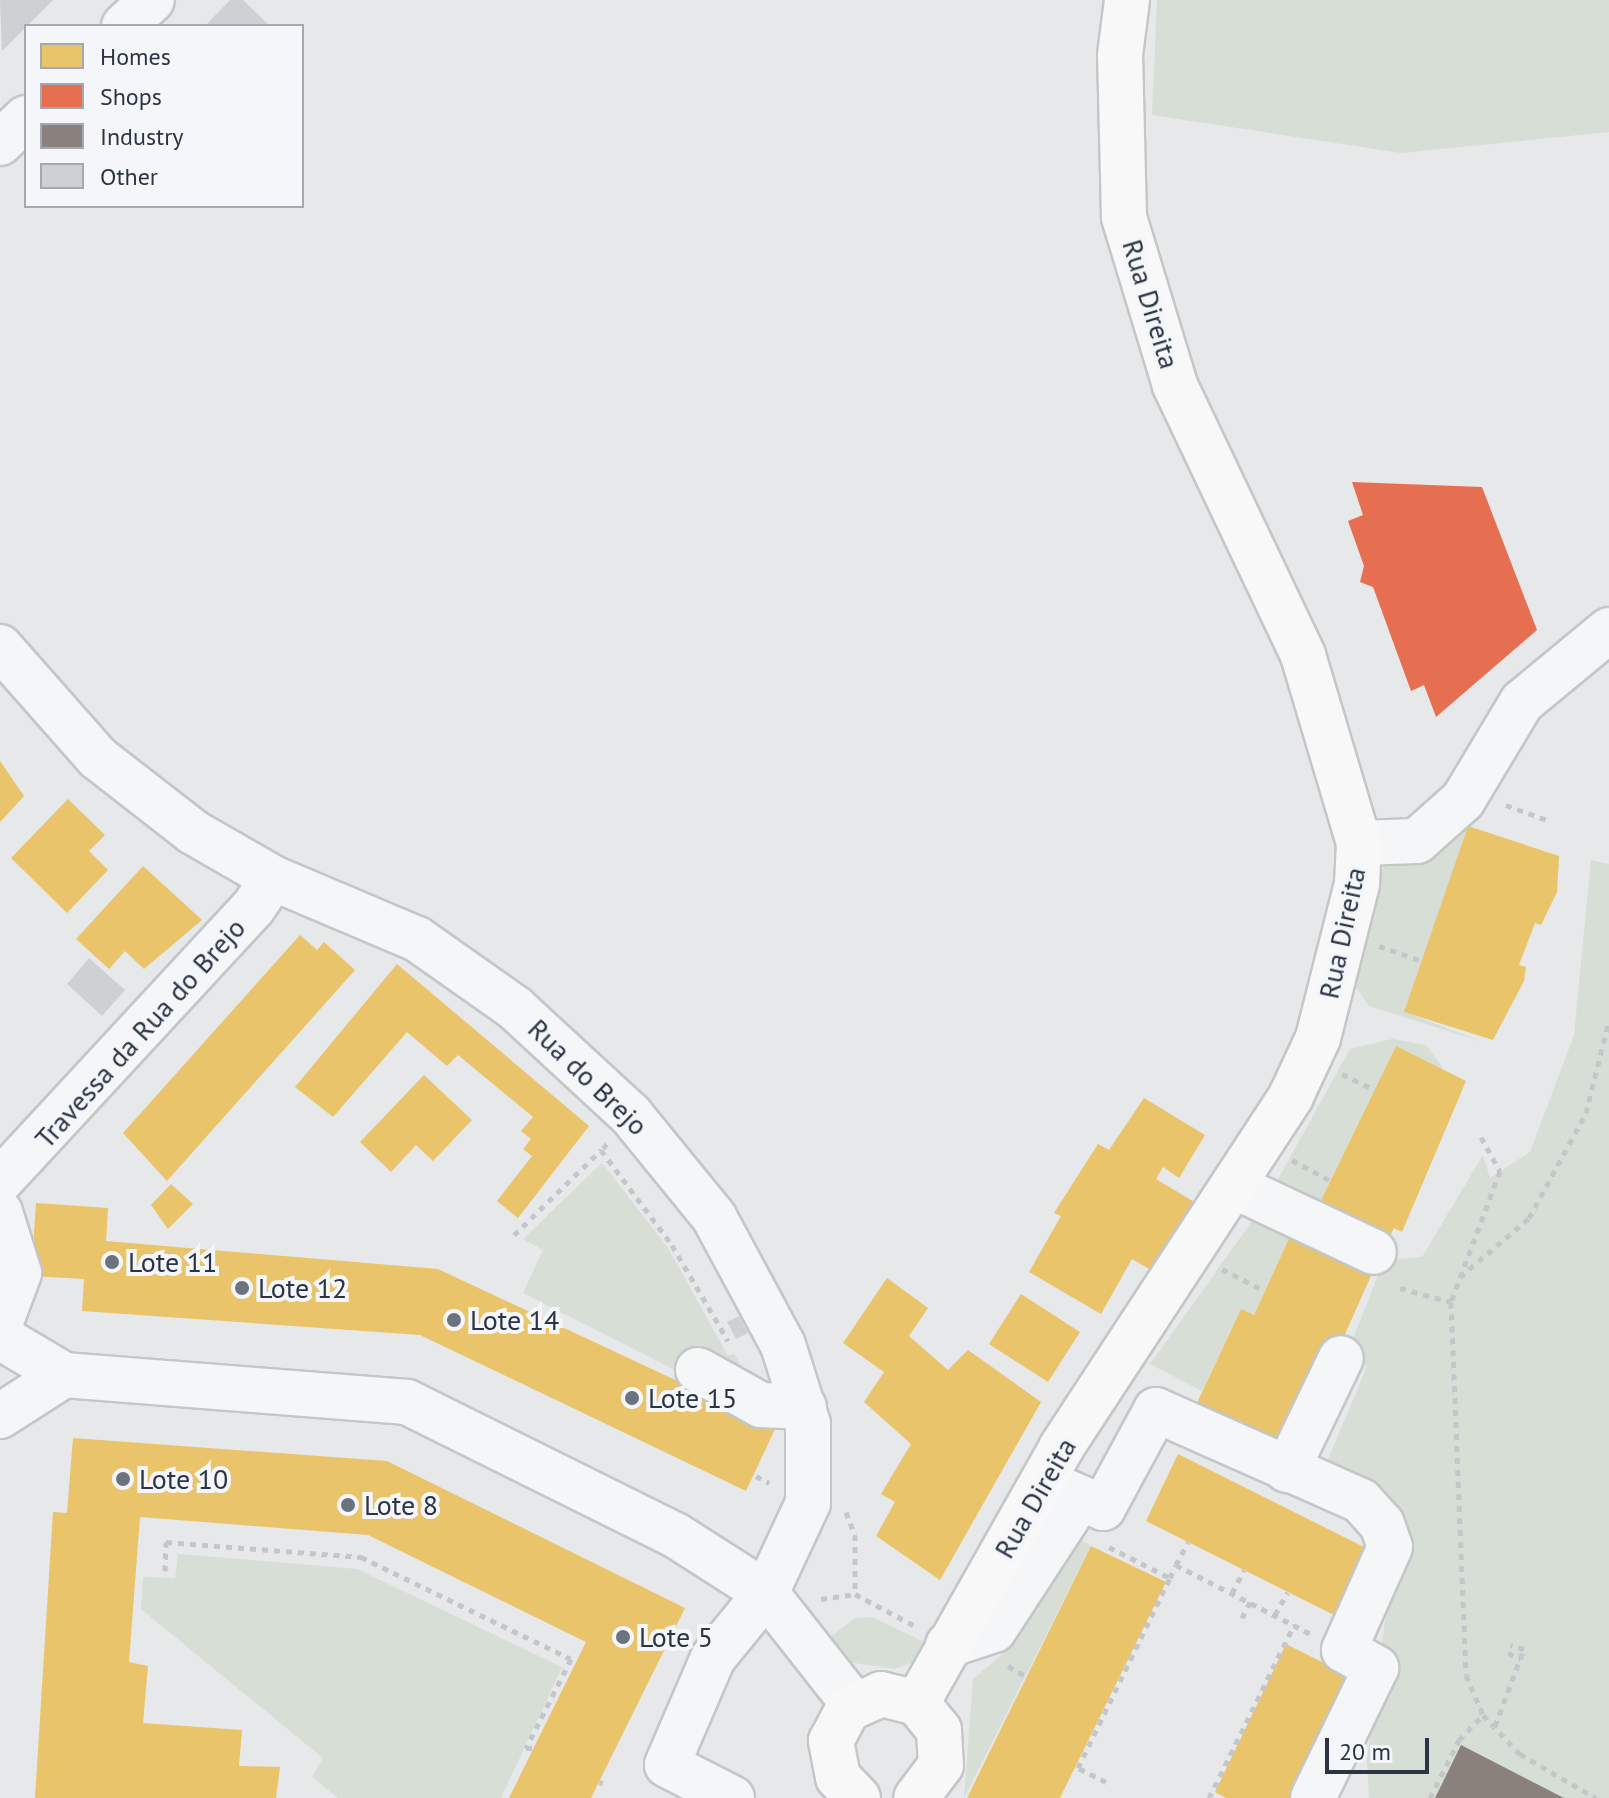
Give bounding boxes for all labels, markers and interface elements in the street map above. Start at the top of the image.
legend [24,24,304,208]
text: Homes [100,41,171,72]
text: Shops [100,81,162,112]
text: Industry [100,121,184,152]
text: Other [100,161,158,192]
street label: Rua Direita [1115,235,1187,373]
street label: Rua Direita [1312,864,1372,1002]
street label: Travessa da Rua do Brejo [28,911,252,1155]
street label: Rua do Brejo [521,1012,655,1142]
place label: Lote 11 [128,1245,217,1279]
marker: Lote 11 [103,1253,121,1271]
place label: Lote 12 [258,1271,347,1305]
marker: Lote 12 [233,1279,251,1297]
place label: Lote 14 [470,1303,559,1337]
marker: Lote 14 [445,1311,463,1329]
place label: Lote 15 [648,1381,737,1415]
marker: Lote 15 [623,1389,641,1407]
street label: Rua Direita [987,1432,1083,1564]
place label: Lote 10 [139,1462,228,1496]
marker: Lote 10 [114,1470,132,1488]
place label: Lote 8 [364,1488,438,1522]
marker: Lote 8 [339,1496,357,1514]
place label: Lote 5 [639,1620,713,1654]
marker: Lote 5 [614,1628,632,1646]
scale bar [1329,1722,1433,1772]
text: 20 m [1339,1736,1391,1767]

